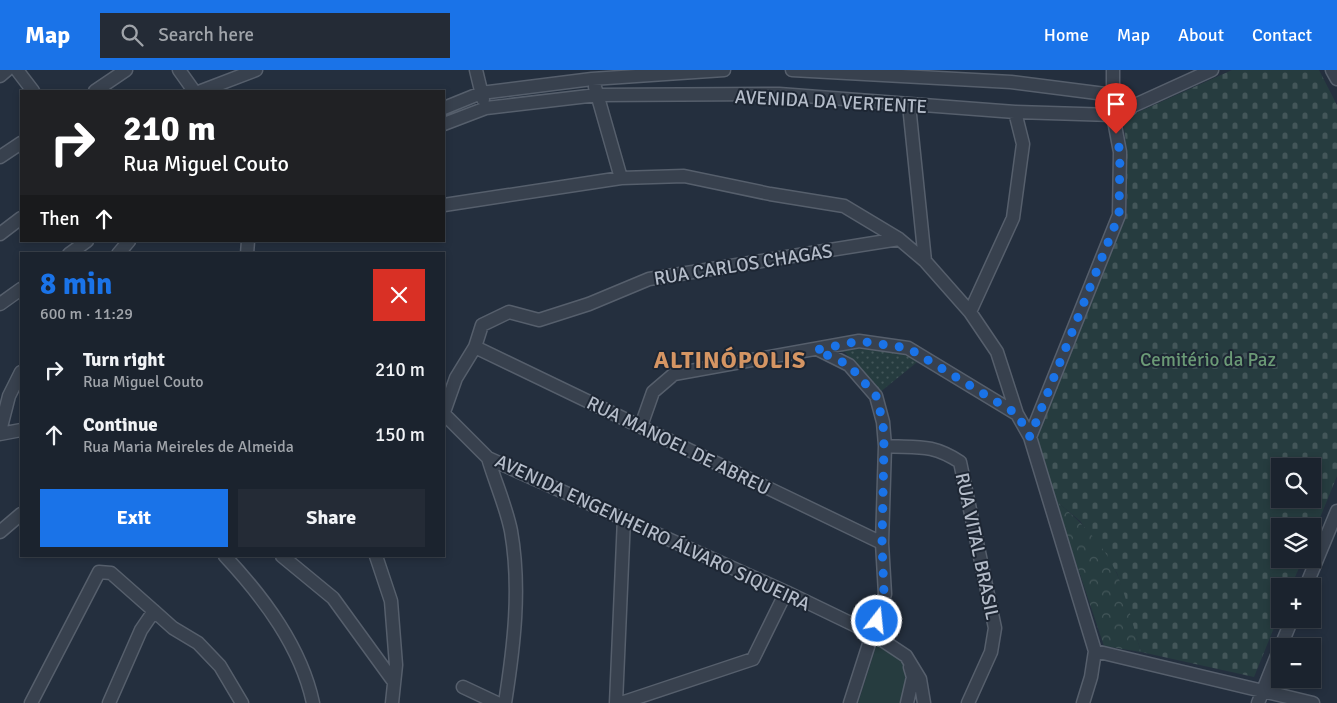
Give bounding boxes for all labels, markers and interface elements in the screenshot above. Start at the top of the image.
search box [100,13,450,58]
text: Map [25,20,70,50]
icon: search [118,21,146,49]
text: Search here [158,23,254,47]
text: Home [1044,24,1089,46]
text: Map [1117,24,1150,46]
text: About [1178,24,1224,46]
text: Contact [1252,24,1312,46]
pin [1095,83,1137,134]
street label: AVENIDA DA VERTENTE [734,85,928,119]
icon: arrive [1102,90,1130,118]
text: 210 m [123,107,216,150]
icon: right [40,110,105,175]
text: Rua Miguel Couto [123,150,289,177]
icon: ahead [90,205,118,233]
text: Then [40,207,80,231]
street label: RUA CARLOS CHAGAS [652,239,834,291]
text: 8 min [40,266,112,303]
button: close [373,269,425,321]
text: 600 m · 11:29 [40,304,133,324]
district label: ALTINÓPOLIS [654,345,806,375]
text: Turn right [83,348,165,372]
park label: Cemitério da Paz [1140,348,1276,372]
icon: right [40,356,68,384]
text: 210 m [375,358,425,382]
text: Rua Miguel Couto [83,372,204,392]
street label: RUA MANOEL DE ABREU [583,391,774,501]
text: Continue [83,413,158,437]
icon: ahead [40,421,68,449]
text: 150 m [375,423,425,447]
text: Rua Maria Meireles de Almeida [83,437,294,457]
street label: AVENIDA ENGENHEIRO ÁLVARO SIQUEIRA [491,449,814,617]
map controls [1271,458,1321,688]
button: search [1271,458,1321,508]
street label: RUA VITAL BRASIL [950,470,1004,622]
button: Exit [40,489,228,547]
button: Share [238,489,425,547]
button: layers [1271,518,1321,568]
button: + [1271,578,1321,628]
position arrow [850,594,902,646]
button: − [1271,638,1321,688]

